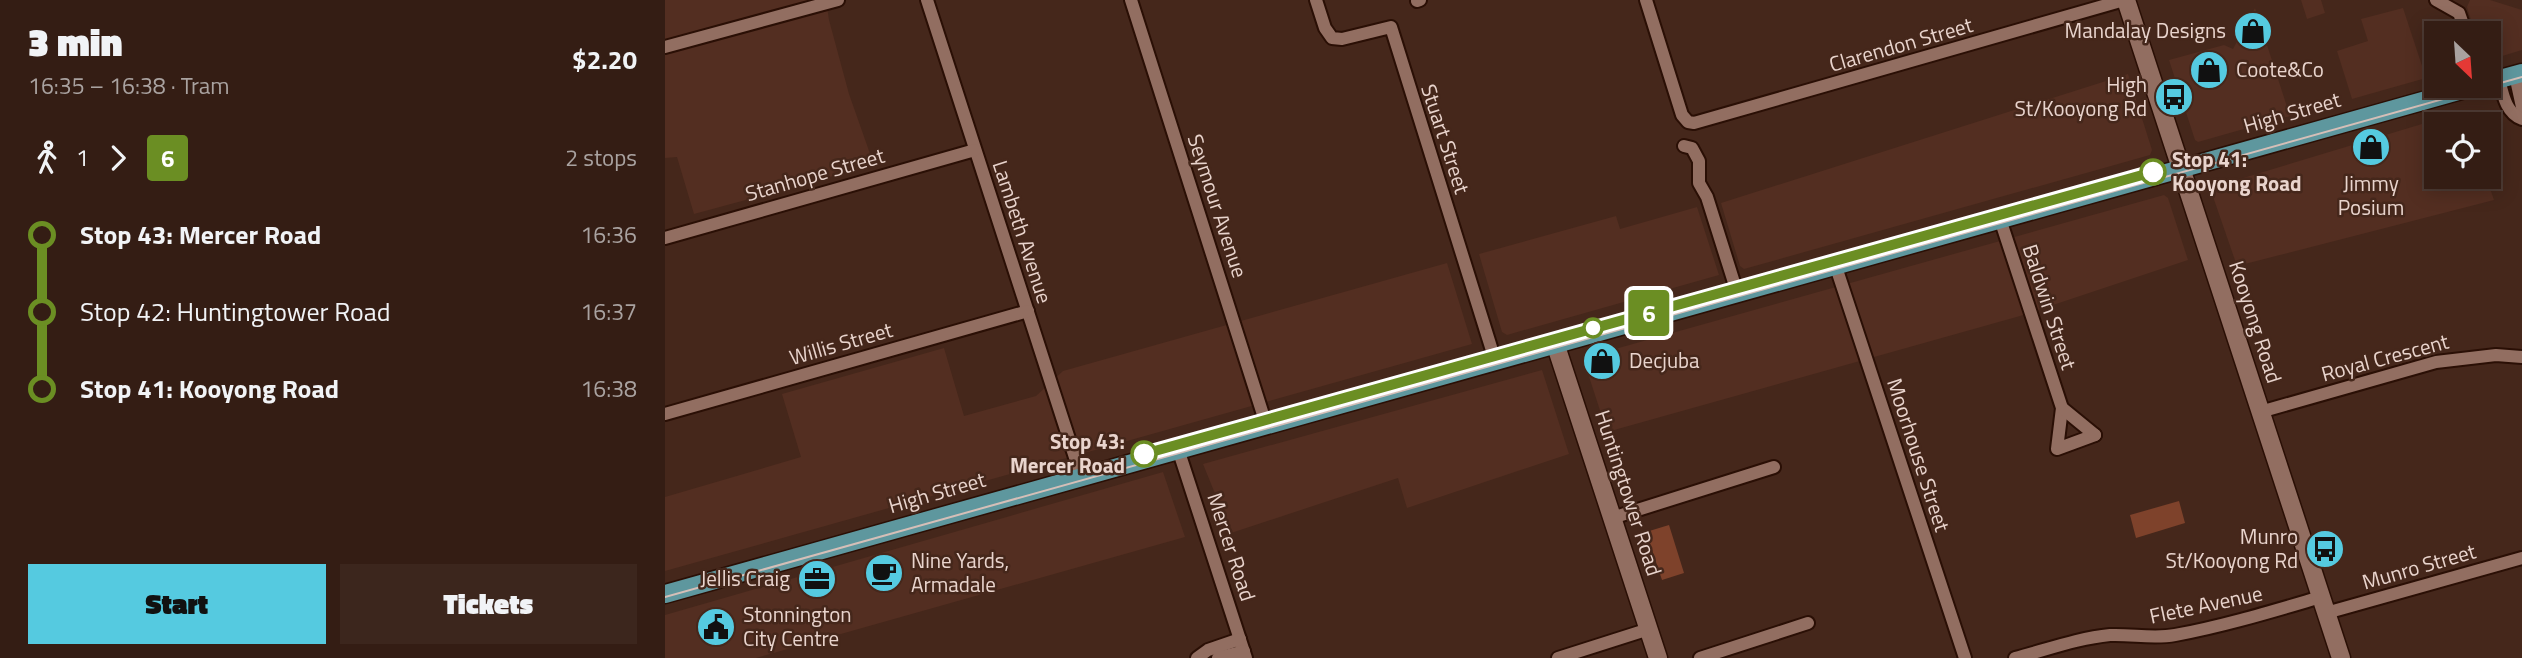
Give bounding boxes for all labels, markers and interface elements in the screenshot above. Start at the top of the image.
street label: Clarendon Street [1825,8,1977,80]
shop icon: Mandalay Designs [2232,10,2274,52]
text: 3 min [28,13,122,71]
place label: Mandalay Designs [2065,14,2226,46]
north arrow [2424,21,2501,98]
map controls [2424,21,2501,189]
text: $2.20 [572,40,637,79]
shop icon: Coote&Co [2188,49,2230,91]
place label: Coote&Co [2236,53,2324,85]
text: 16:35 – 16:38 · Tram [28,68,230,103]
place label: High St/Kooyong Rd [2015,68,2147,124]
bus stop icon: High St/Kooyong Rd [2153,76,2195,118]
street label: Stuart Street [1413,80,1479,198]
street label: High Street [2239,83,2345,141]
button: locate [2424,112,2501,189]
shop icon: Jimmy Posium [2350,126,2392,168]
street label: Seymour Avenue [1180,130,1256,282]
icon: walk [28,139,66,177]
icon: forward [99,139,137,177]
street label: Stanhope Street [742,139,889,209]
text: 1 [76,140,89,175]
text: 6 [161,140,174,176]
text: 2 stops [565,140,637,175]
place label: Stop 41: Kooyong Road [2172,143,2302,199]
street label: Lambeth Avenue [985,156,1061,307]
marker: Stop 41: Kooyong Road [2140,159,2166,185]
place label: Jimmy Posium [2338,167,2404,223]
text: Stop 43: Mercer Road [80,215,321,254]
text: 16:36 [580,217,637,252]
street label: Baldwin Street [2015,240,2085,374]
street label: Kooyong Road [2221,256,2291,387]
line badge: 6 [1626,290,1672,336]
text: Stop 42: Huntingtower Road [80,292,391,331]
text: 16:37 [580,294,637,329]
text: 6 [1642,295,1656,331]
street label: Willis Street [785,313,897,373]
unlabelled marker [1583,318,1603,338]
street label: Royal Crescent [2318,325,2453,389]
shop icon: Decjuba [1581,340,1623,382]
place label: Decjuba [1629,344,1700,376]
text: Stop 41: Kooyong Road [80,369,339,408]
text: 16:38 [580,371,637,406]
street label: Moorhouse Street [1879,374,1959,536]
street label: Huntingtower Road [1587,406,1671,580]
place label: Stop 43: Mercer Road [1010,425,1125,481]
marker: Stop 43: Mercer Road [1131,441,1157,467]
street label: High Street [884,463,990,521]
street label: Mercer Road [1199,488,1265,605]
place label: Munro St/Kooyong Rd [2166,520,2298,576]
bus stop icon: Munro St/Kooyong Rd [2304,528,2346,570]
street label: Munro Street [2358,534,2480,598]
place label: Nine Yards, Armadale [911,544,1009,600]
cafe icon: Nine Yards, Armadale [863,552,905,594]
office icon: Jellis Craig [796,558,838,600]
place label: Jellis Craig [700,562,790,594]
button: Start [28,564,326,644]
button: Tickets [340,564,637,644]
street label: Flete Avenue [2146,576,2265,632]
place label: Stonnington City Centre [743,598,852,654]
public building icon: Stonnington City Centre [695,606,737,648]

